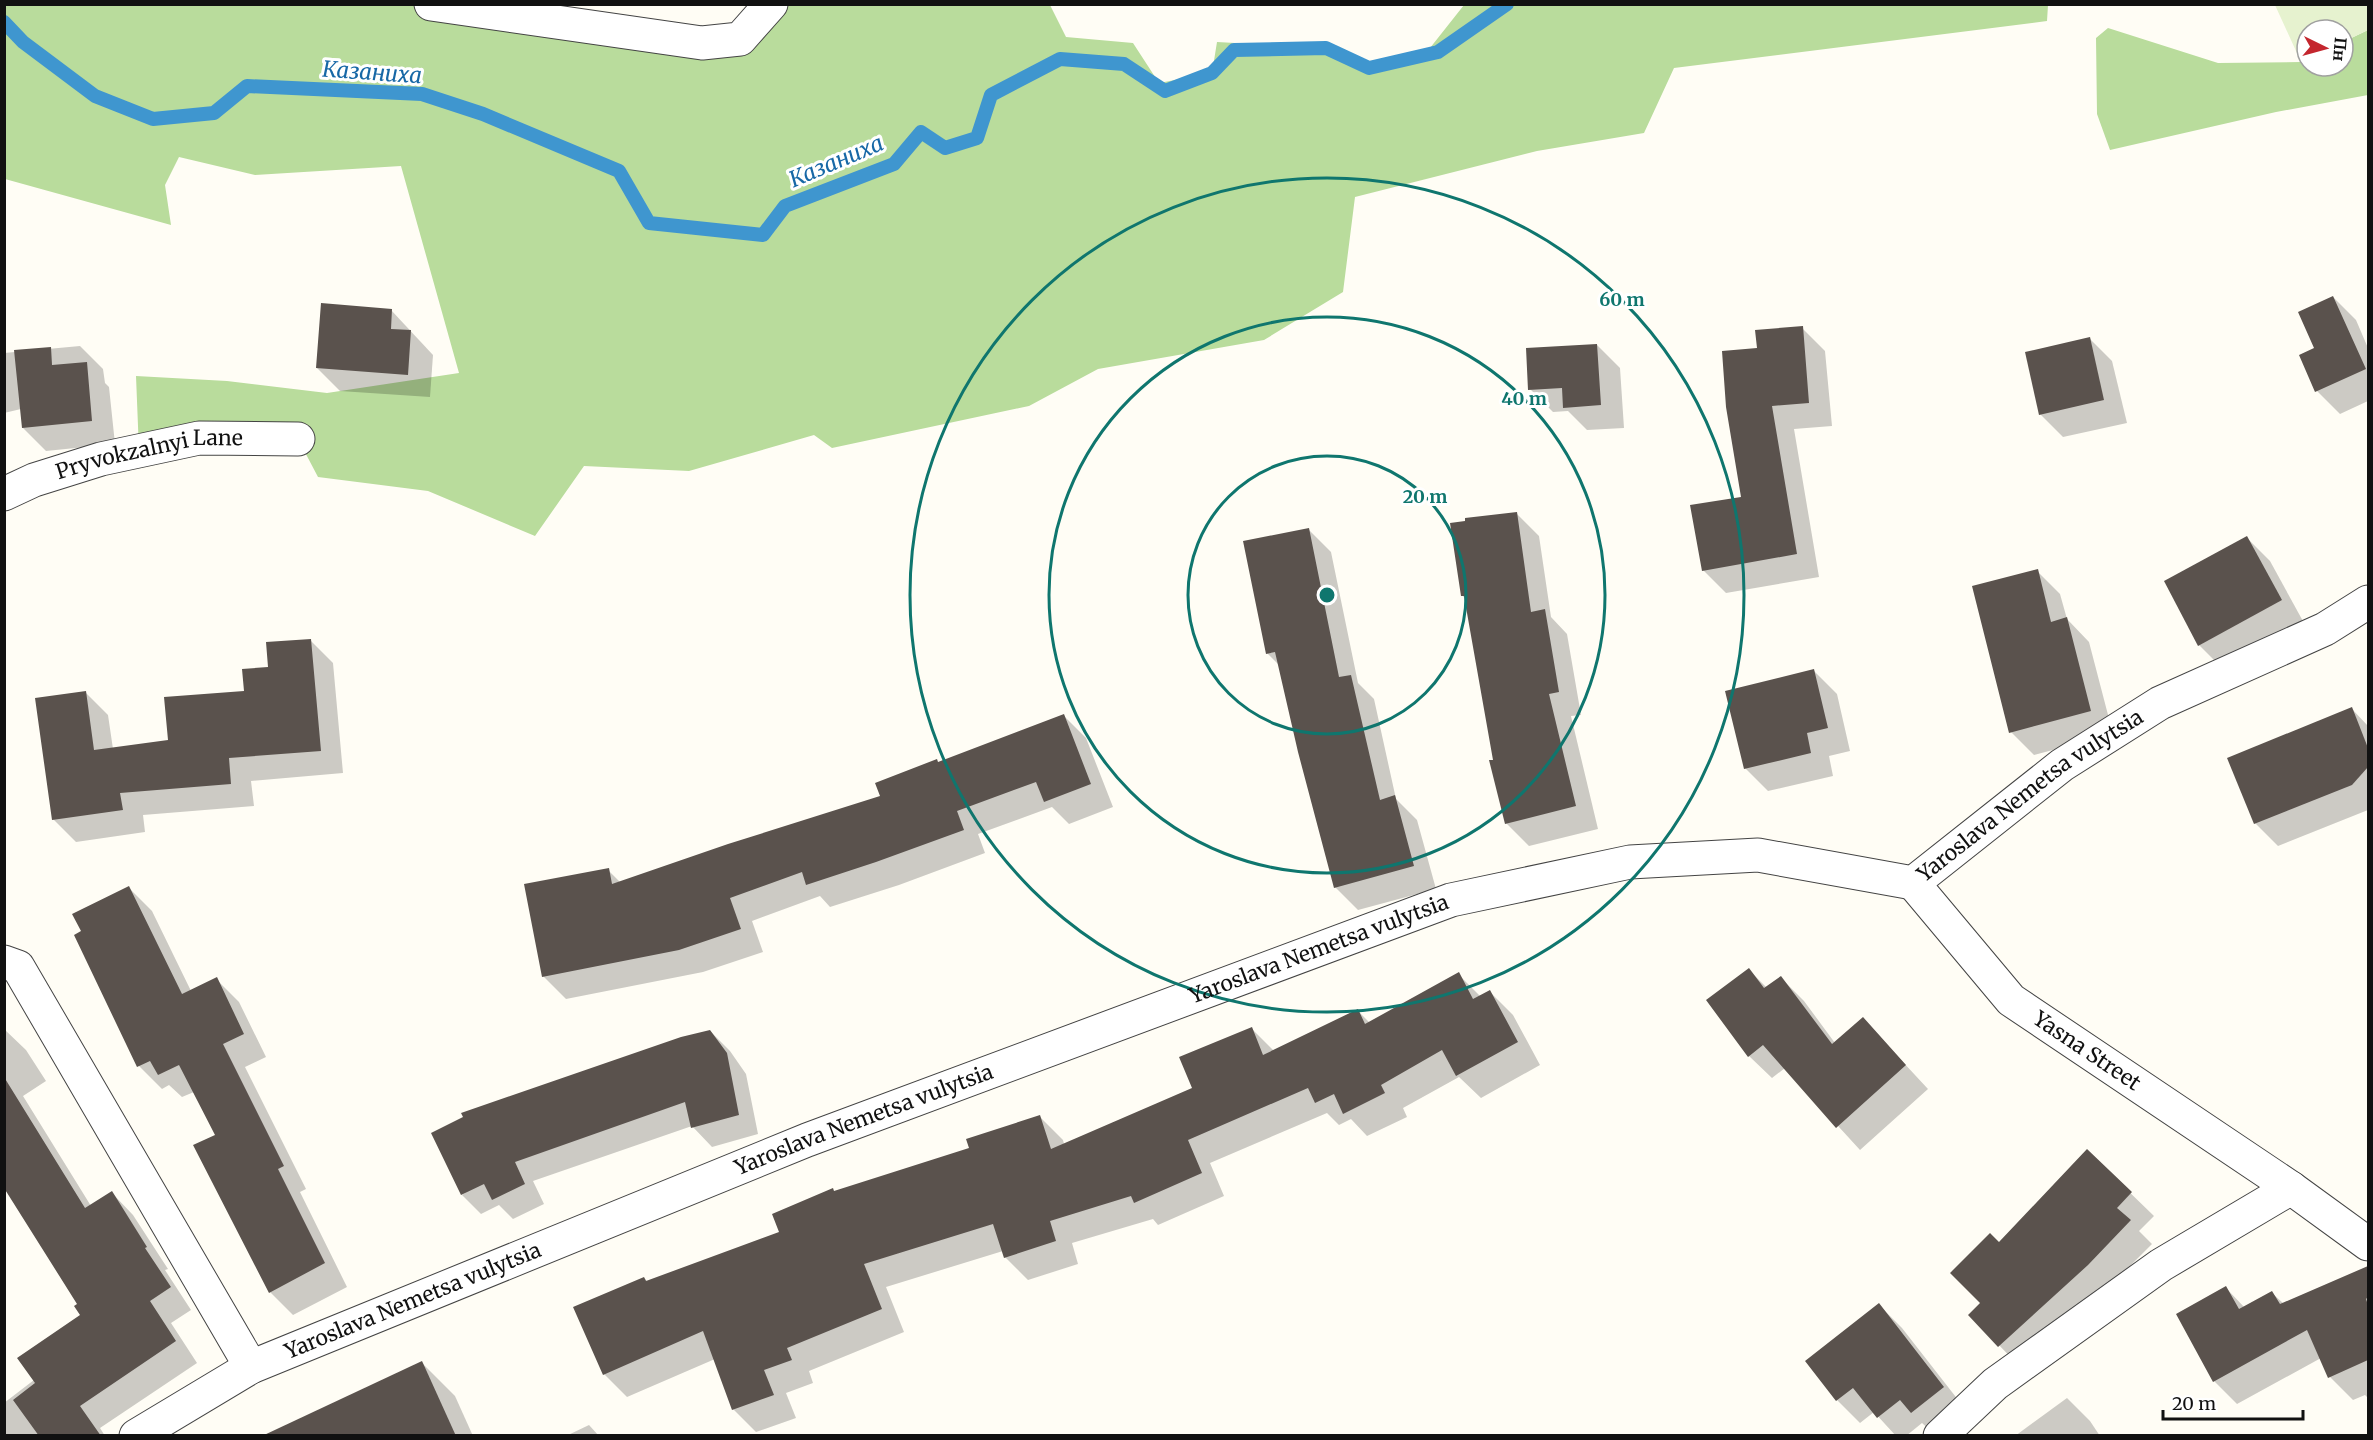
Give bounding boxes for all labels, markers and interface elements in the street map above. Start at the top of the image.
north arrow [2295,18,2355,78]
text: Пн [2329,36,2351,62]
water label: Казаниха [321,55,423,89]
water label: Казаниха [785,129,887,193]
text: 60 m [1599,288,1645,311]
text: 40 m [1501,387,1547,410]
street label: Pryvokzalnyi Lane [52,424,243,485]
text: 20 m [1403,485,1447,508]
centre of rings [1317,585,1337,605]
street label: Yaroslava Nemetsa vulytsia [1911,703,2148,888]
street label: Yaroslava Nemetsa vulytsia [1184,888,1452,1010]
street label: Yasna Street [2027,1004,2146,1096]
street label: Yaroslava Nemetsa vulytsia [730,1058,997,1182]
street label: Yaroslava Nemetsa vulytsia [280,1236,545,1365]
scale bar [2163,1383,2302,1421]
text: 20 m [2172,1392,2216,1415]

